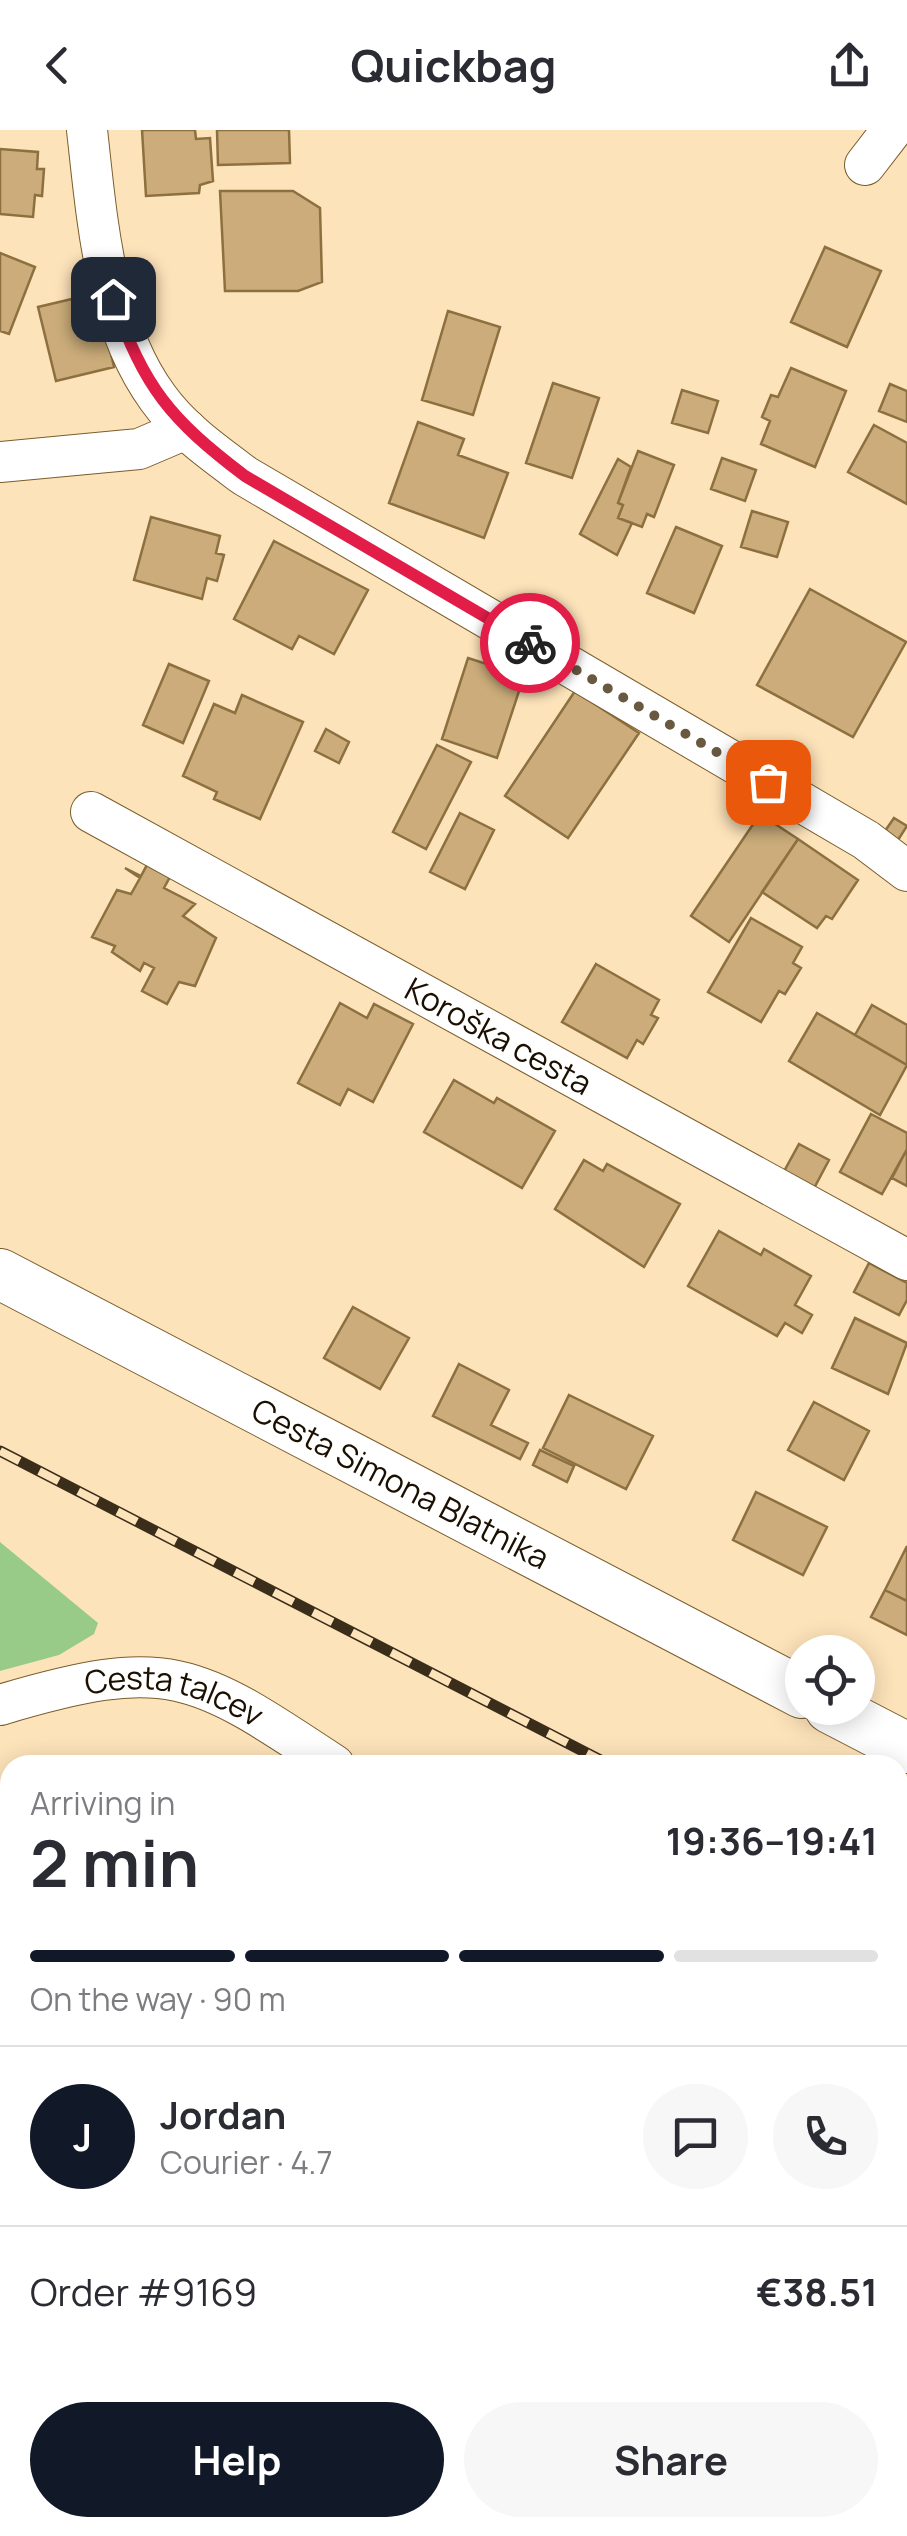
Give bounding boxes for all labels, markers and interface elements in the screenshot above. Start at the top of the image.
text: Quickbag [351,34,556,96]
icon: back [30,38,85,93]
icon: share [822,38,877,93]
pin [71,257,156,342]
icon: home [86,272,141,327]
courier [480,593,580,693]
icon: bike [503,616,558,671]
pin [726,740,811,825]
icon: bag [741,755,796,810]
street label: Koroška cesta [397,967,600,1105]
street label: Cesta Simona Blatnika [244,1387,557,1579]
map controls [785,1635,875,1725]
button: locate [785,1635,875,1725]
street label: Cesta talcev [81,1655,272,1737]
text: Arriving in [30,1781,175,1825]
text: 19:36–19:41 [666,1814,878,1866]
text: 2 min [30,1818,199,1907]
text: On the way · 90 m [30,1977,286,2021]
button: chat [643,2084,748,2189]
button: phone [773,2084,878,2189]
text: Jordan [160,2088,286,2140]
text: J [73,2110,92,2162]
text: Courier · 4.7 [160,2140,333,2184]
text: Order #9169 [30,2265,257,2317]
text: €38.51 [756,2265,878,2317]
button: Help [30,2402,444,2517]
button: Share [464,2402,878,2517]

